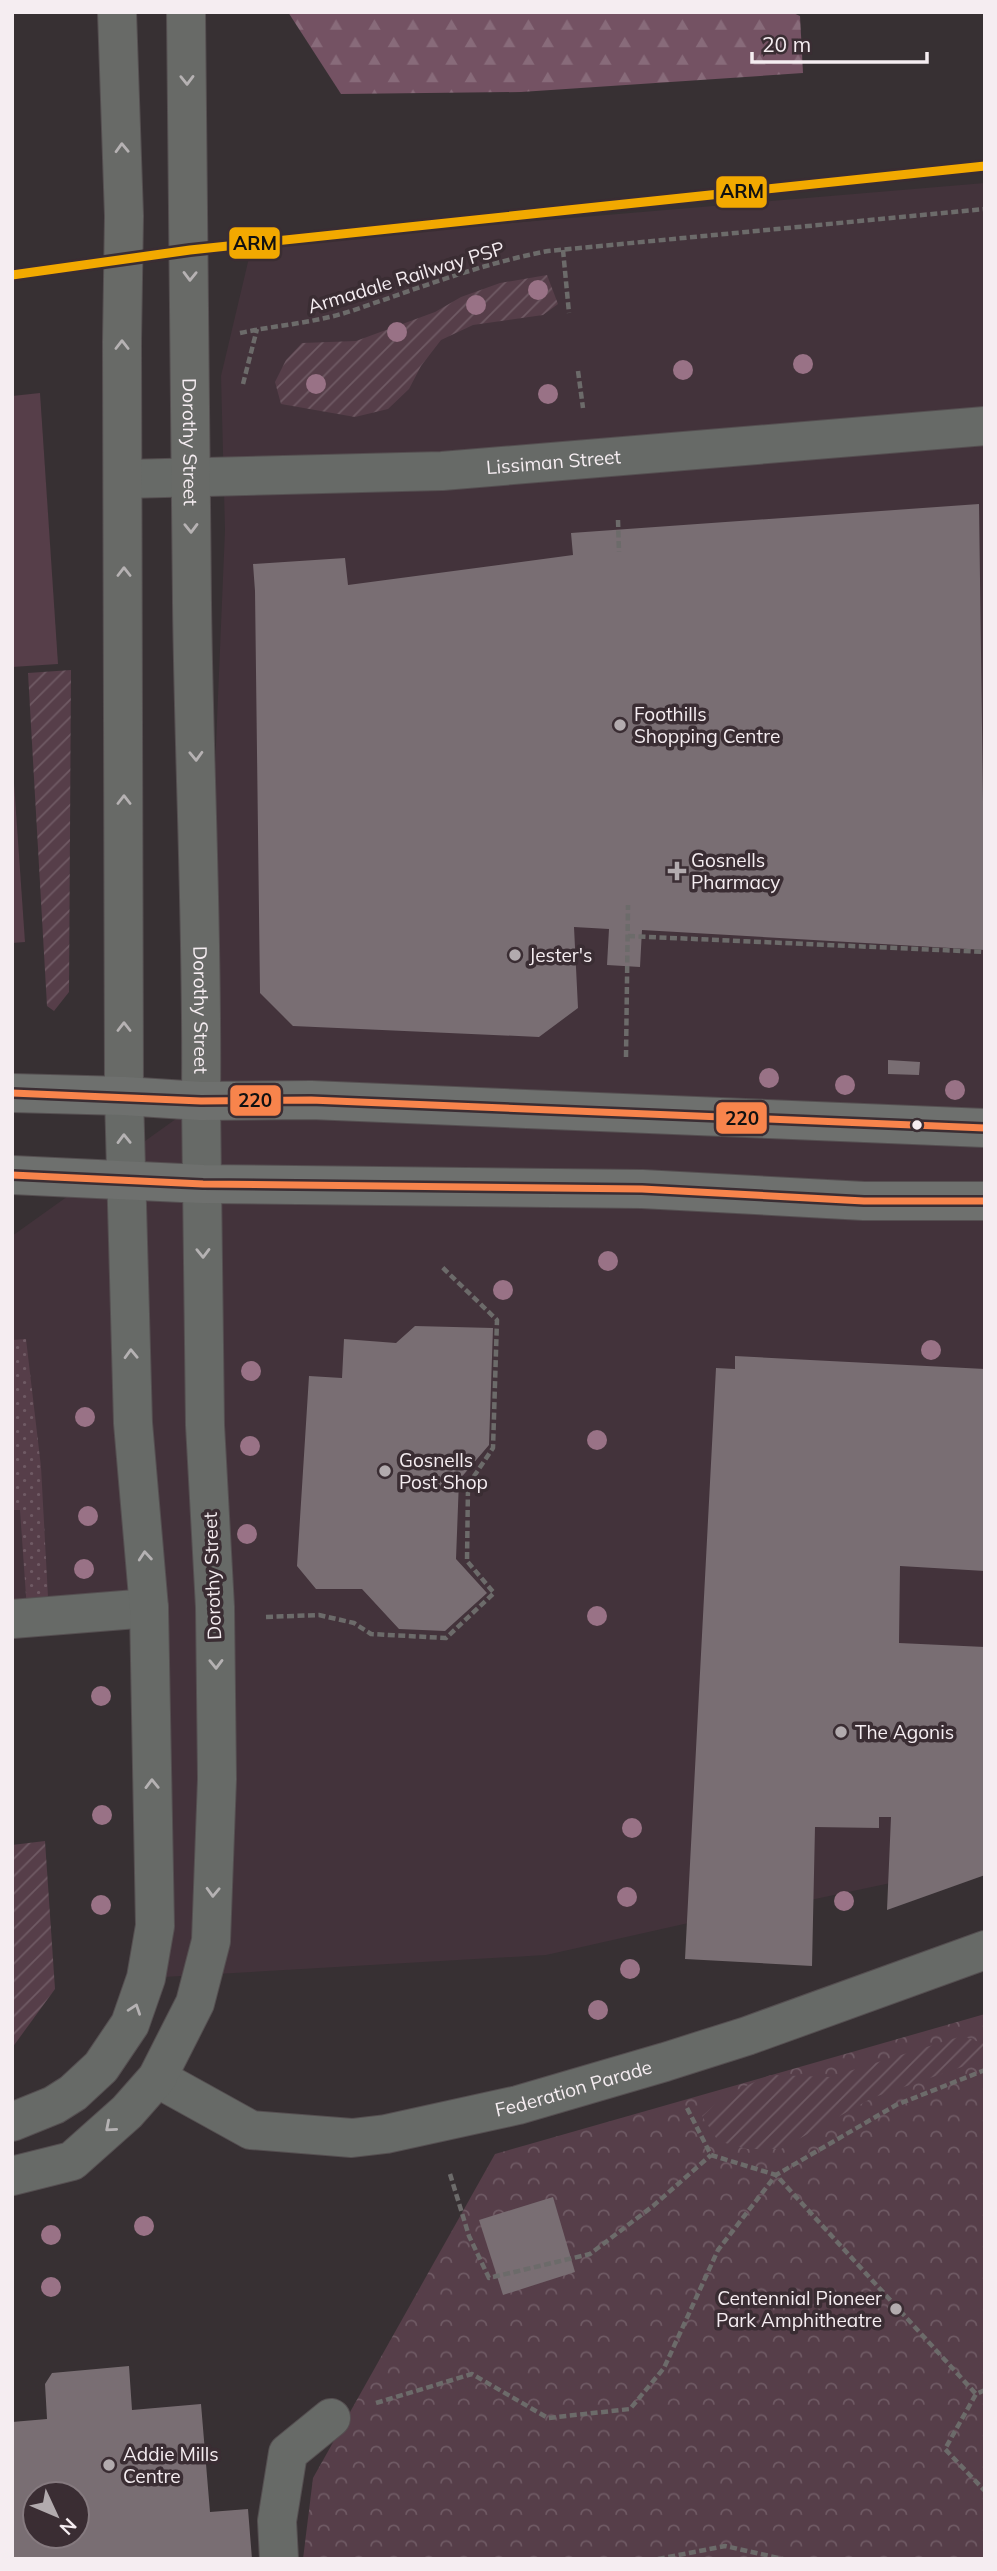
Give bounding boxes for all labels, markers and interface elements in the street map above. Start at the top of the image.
scale bar [752,21,927,65]
text: 20 m [762,31,811,57]
one-way arrow [180,75,195,86]
one-way arrow [114,142,129,153]
line badge: ARM [715,175,768,209]
text: ARM [720,179,764,203]
line badge: ARM [228,226,281,260]
text: ARM [233,231,277,255]
street label: Armadale Railway PSP [305,236,507,318]
one-way arrow [182,271,198,282]
one-way arrow [114,339,130,350]
street label: Dorothy Street [178,378,203,506]
street label: Lissiman Street [485,444,622,479]
one-way arrow [183,523,199,534]
one-way arrow [116,567,132,577]
place label: Foothills Shopping Centre [634,702,780,748]
marker: Foothills Shopping Centre [612,717,628,733]
one-way arrow [188,751,204,761]
one-way arrow [116,794,132,805]
place label: Gosnells Pharmacy [691,848,780,894]
marker: Gosnells Pharmacy [669,863,685,879]
place label: Jester's [529,943,592,967]
street label: Dorothy Street [188,946,213,1074]
marker: Jester's [507,947,523,963]
one-way arrow [116,1022,132,1032]
line badge: 220 [229,1084,282,1117]
text: 220 [238,1088,272,1112]
line badge: 220 [715,1101,768,1135]
text: 220 [725,1106,759,1130]
unlabelled marker [910,1118,924,1132]
one-way arrow [116,1133,132,1143]
one-way arrow [196,1247,211,1258]
one-way arrow [124,1349,139,1360]
place label: Gosnells Post Shop [399,1448,488,1494]
marker: Gosnells Post Shop [377,1463,393,1479]
street label: Dorothy Street [198,1511,226,1640]
one-way arrow [138,1550,153,1561]
one-way arrow [208,1659,223,1670]
place label: The Agonis [855,1720,954,1744]
marker: The Agonis [833,1724,849,1740]
one-way arrow [144,1778,160,1788]
one-way arrow [205,1886,220,1897]
one-way arrow [127,2003,141,2015]
street label: Federation Parade [493,2054,655,2122]
one-way arrow [105,2119,118,2132]
place label: Centennial Pioneer Park Amphitheatre [716,2286,882,2332]
marker: Centennial Pioneer Park Amphitheatre [888,2301,904,2317]
place label: Addie Mills Centre [123,2442,219,2488]
marker: Addie Mills Centre [101,2457,117,2473]
north arrow [21,2480,91,2550]
text: N [55,2513,82,2540]

